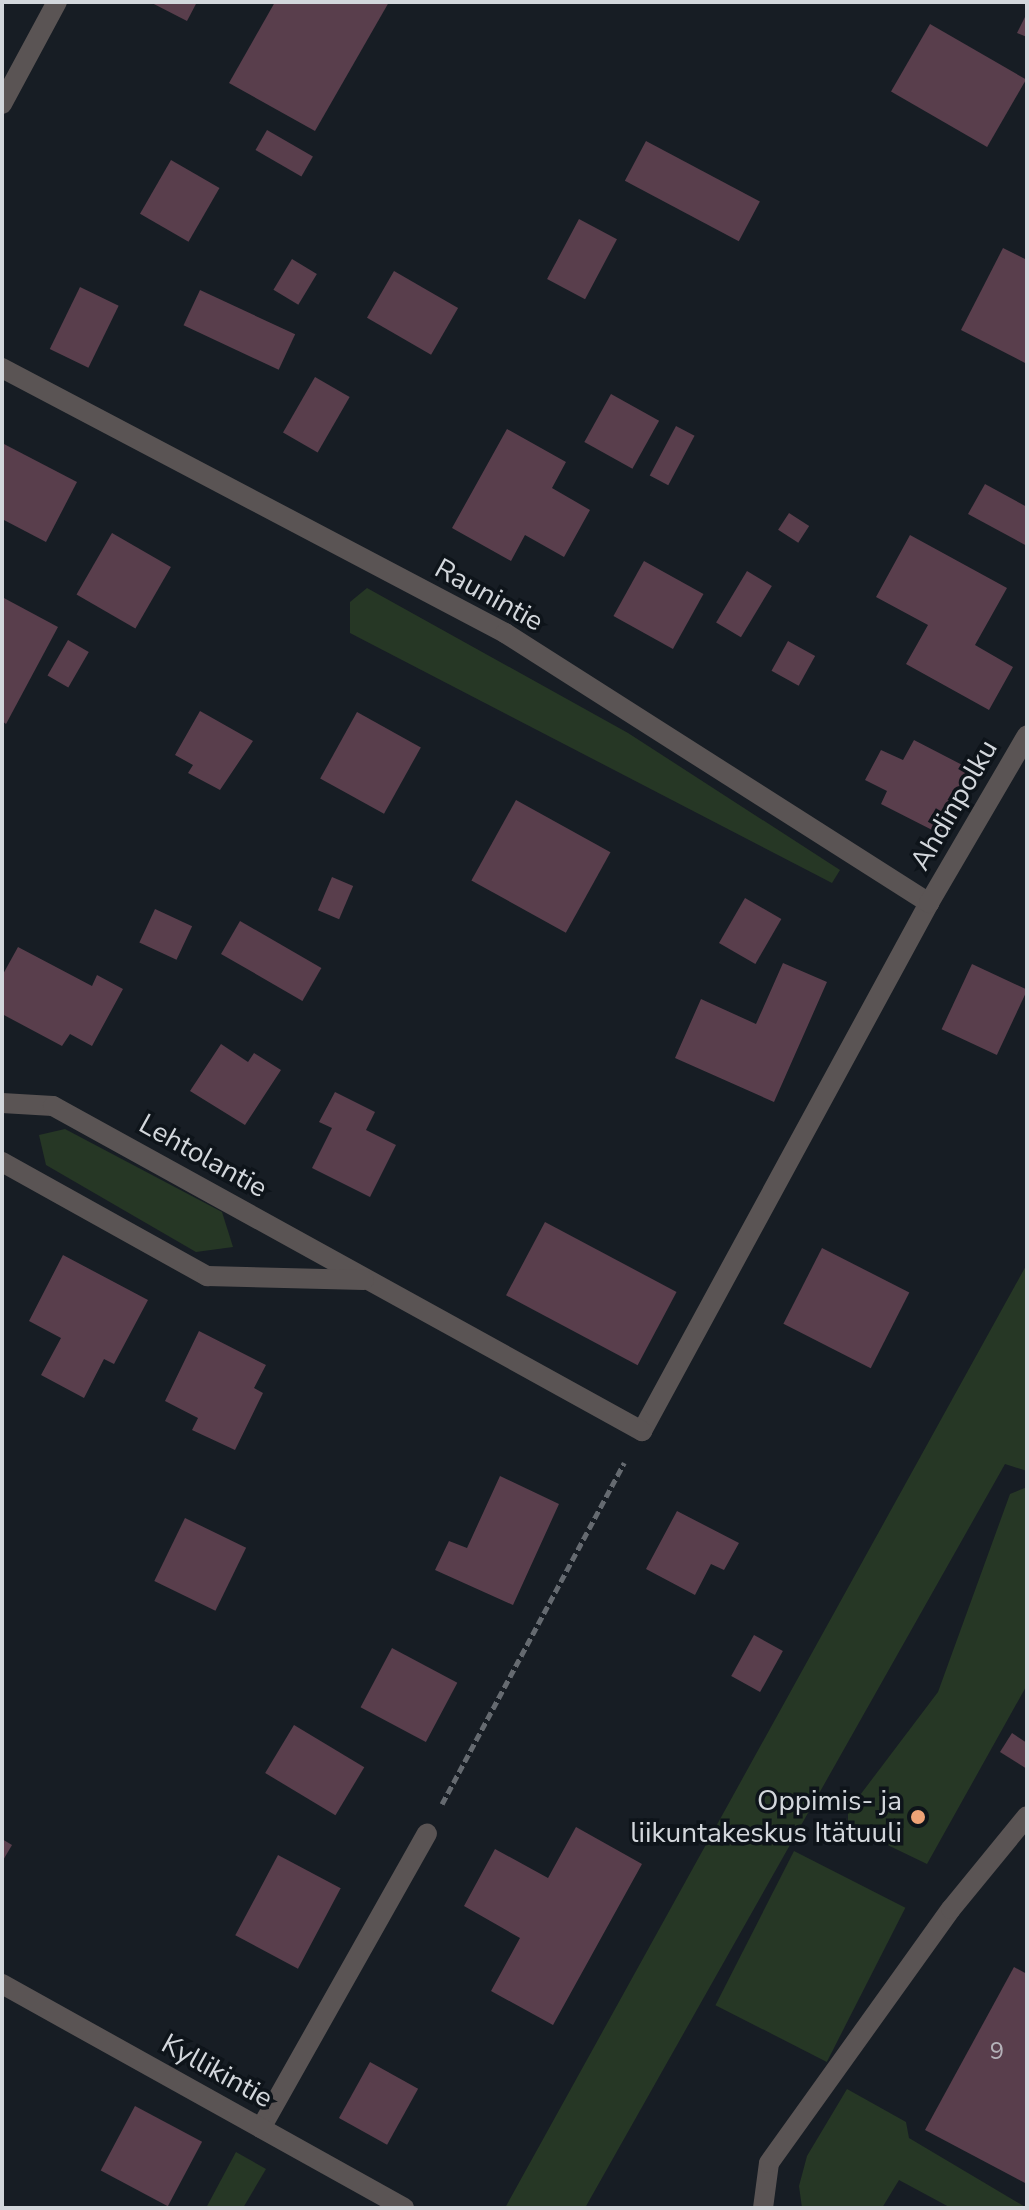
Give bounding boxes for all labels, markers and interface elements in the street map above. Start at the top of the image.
street label: Raunintie [429,552,549,638]
street label: Ahdinpolku [903,734,1005,876]
street label: Lehtolantie [133,1107,273,1205]
place label: Oppimis- ja liikuntakeskus Itätuuli [630,1784,902,1850]
marker: Oppimis- ja liikuntakeskus Itätuuli [909,1808,927,1826]
street label: Kyllikintie [156,2027,278,2115]
house number: 9 [990,2038,1004,2066]

